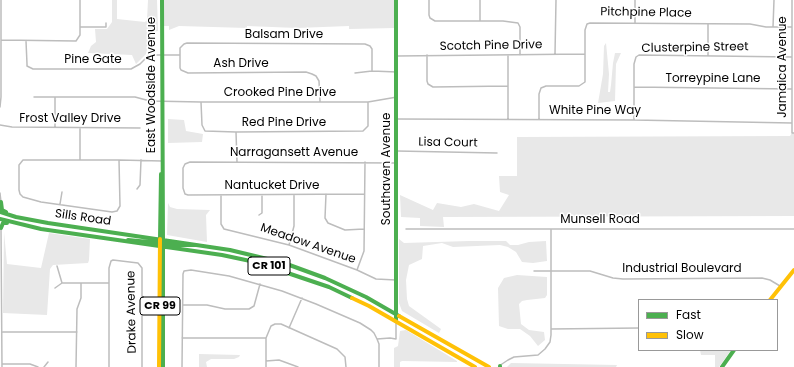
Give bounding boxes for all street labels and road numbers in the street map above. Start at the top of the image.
street label: Pitchpine Place [600,5,692,21]
street label: Jamaica Avenue [776,16,790,118]
street label: East Woodside Avenue [145,17,159,153]
street label: Balsam Drive [245,28,323,42]
street label: Scotch Pine Drive [439,38,543,54]
street label: Clusterpine Street [641,40,749,56]
street label: Pine Gate [64,53,122,67]
street label: Ash Drive [213,57,269,71]
street label: Torreypine Lane [665,72,761,86]
street label: Crooked Pine Drive [224,86,336,100]
street label: White Pine Way [549,104,641,118]
street label: Frost Valley Drive [19,112,121,126]
street label: Southaven Avenue [380,113,394,225]
street label: Red Pine Drive [242,116,326,130]
street label: Lisa Court [418,135,478,151]
street label: Narragansett Avenue [230,146,358,160]
street label: Nantucket Drive [225,179,319,193]
street label: Sills Road [54,207,112,229]
street label: Munsell Road [560,213,640,227]
street label: Meadow Avenue [258,221,358,267]
road number: CR 101 [248,257,290,275]
street label: Industrial Boulevard [622,262,742,276]
street label: Drake Avenue [124,270,140,354]
road number: CR 99 [140,297,180,315]

